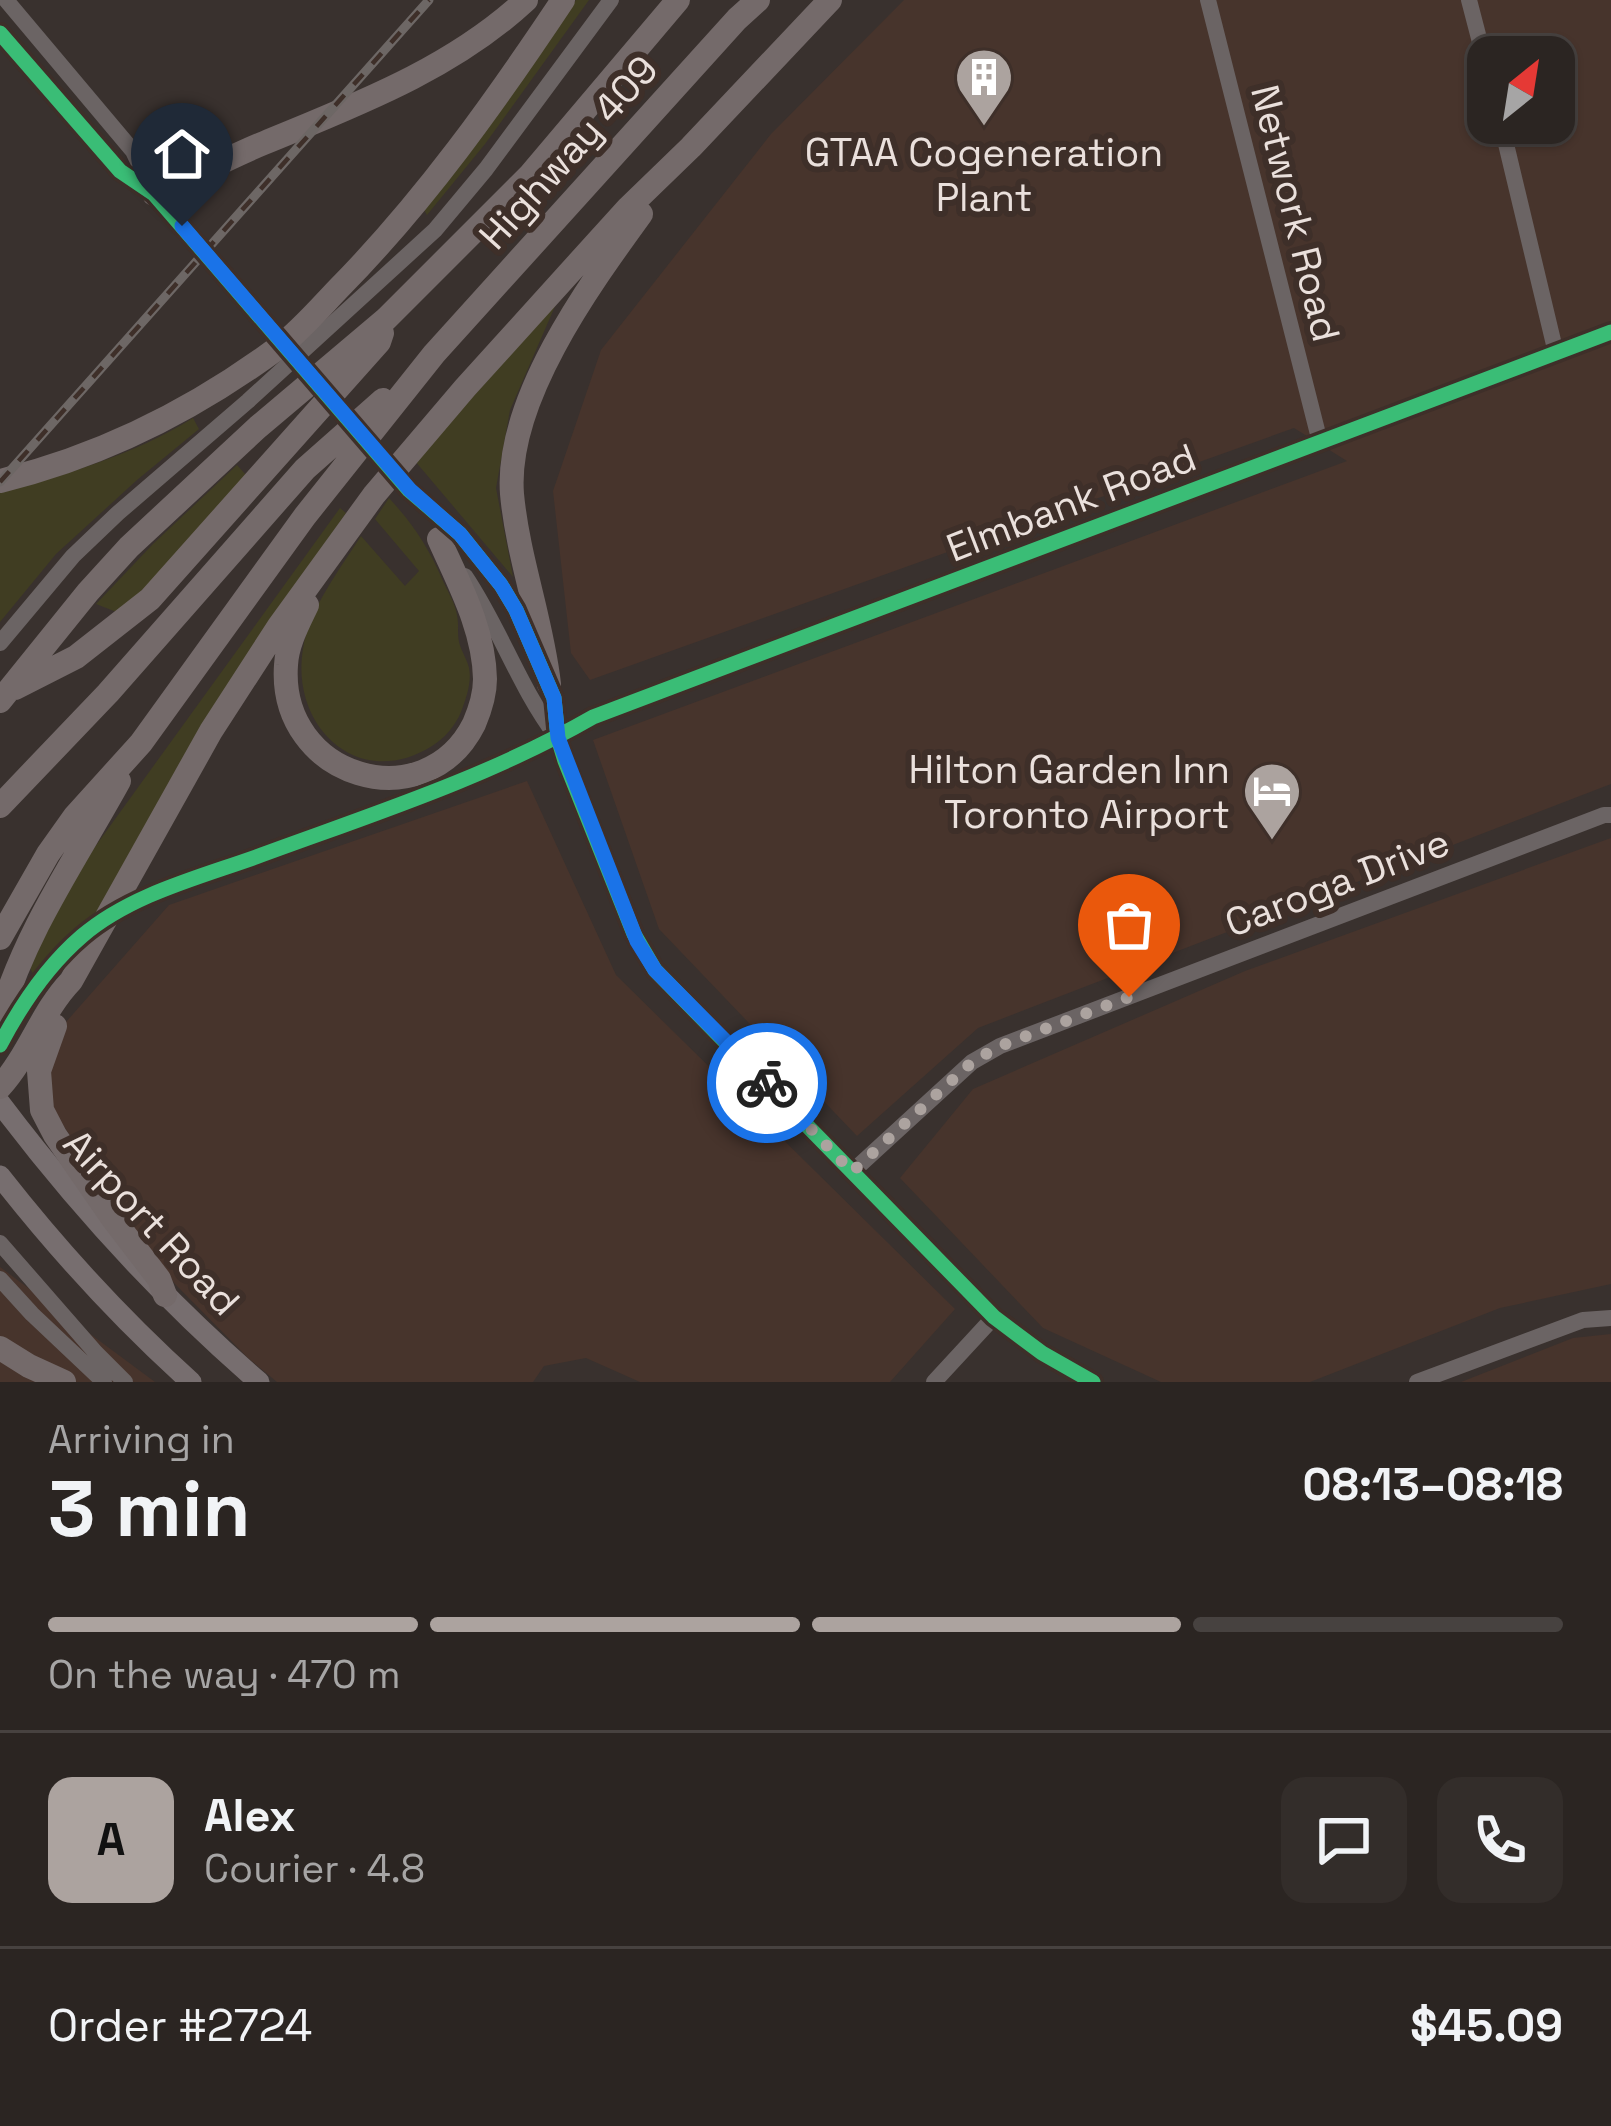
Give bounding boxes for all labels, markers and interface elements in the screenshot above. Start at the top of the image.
north arrow [1467,36,1575,144]
map controls [1467,36,1575,144]
street label: Highway 409 [469,45,668,259]
building icon: GTAA Cogeneration Plant [953,46,1015,128]
street label: Network Road [1240,80,1351,346]
pin [131,103,233,226]
icon: home [149,121,215,187]
place label: GTAA Cogeneration Plant [805,128,1163,222]
street label: Elmbank Road [940,432,1203,573]
place label: Hilton Garden Inn Toronto Airport [908,745,1230,839]
hotel icon: Hilton Garden Inn Toronto Airport [1241,760,1303,842]
street label: Caroga Drive [1218,817,1456,948]
pin [1078,874,1180,997]
icon: bag [1096,892,1162,958]
courier [707,1023,827,1143]
icon: bike [734,1050,800,1116]
street label: Airport Road [53,1119,250,1326]
text: Arriving in [48,1415,235,1464]
text: 08:13–08:18 [1303,1456,1563,1513]
text: 3 min [48,1459,251,1559]
text: On the way · 470 m [48,1650,400,1699]
button: chat [1281,1777,1407,1903]
button: phone [1437,1777,1563,1903]
text: Alex [204,1787,296,1844]
text: A [97,1811,125,1868]
text: Courier · 4.8 [204,1844,425,1893]
text: Order #2724 [48,1997,312,2054]
text: $45.09 [1410,1997,1563,2054]

